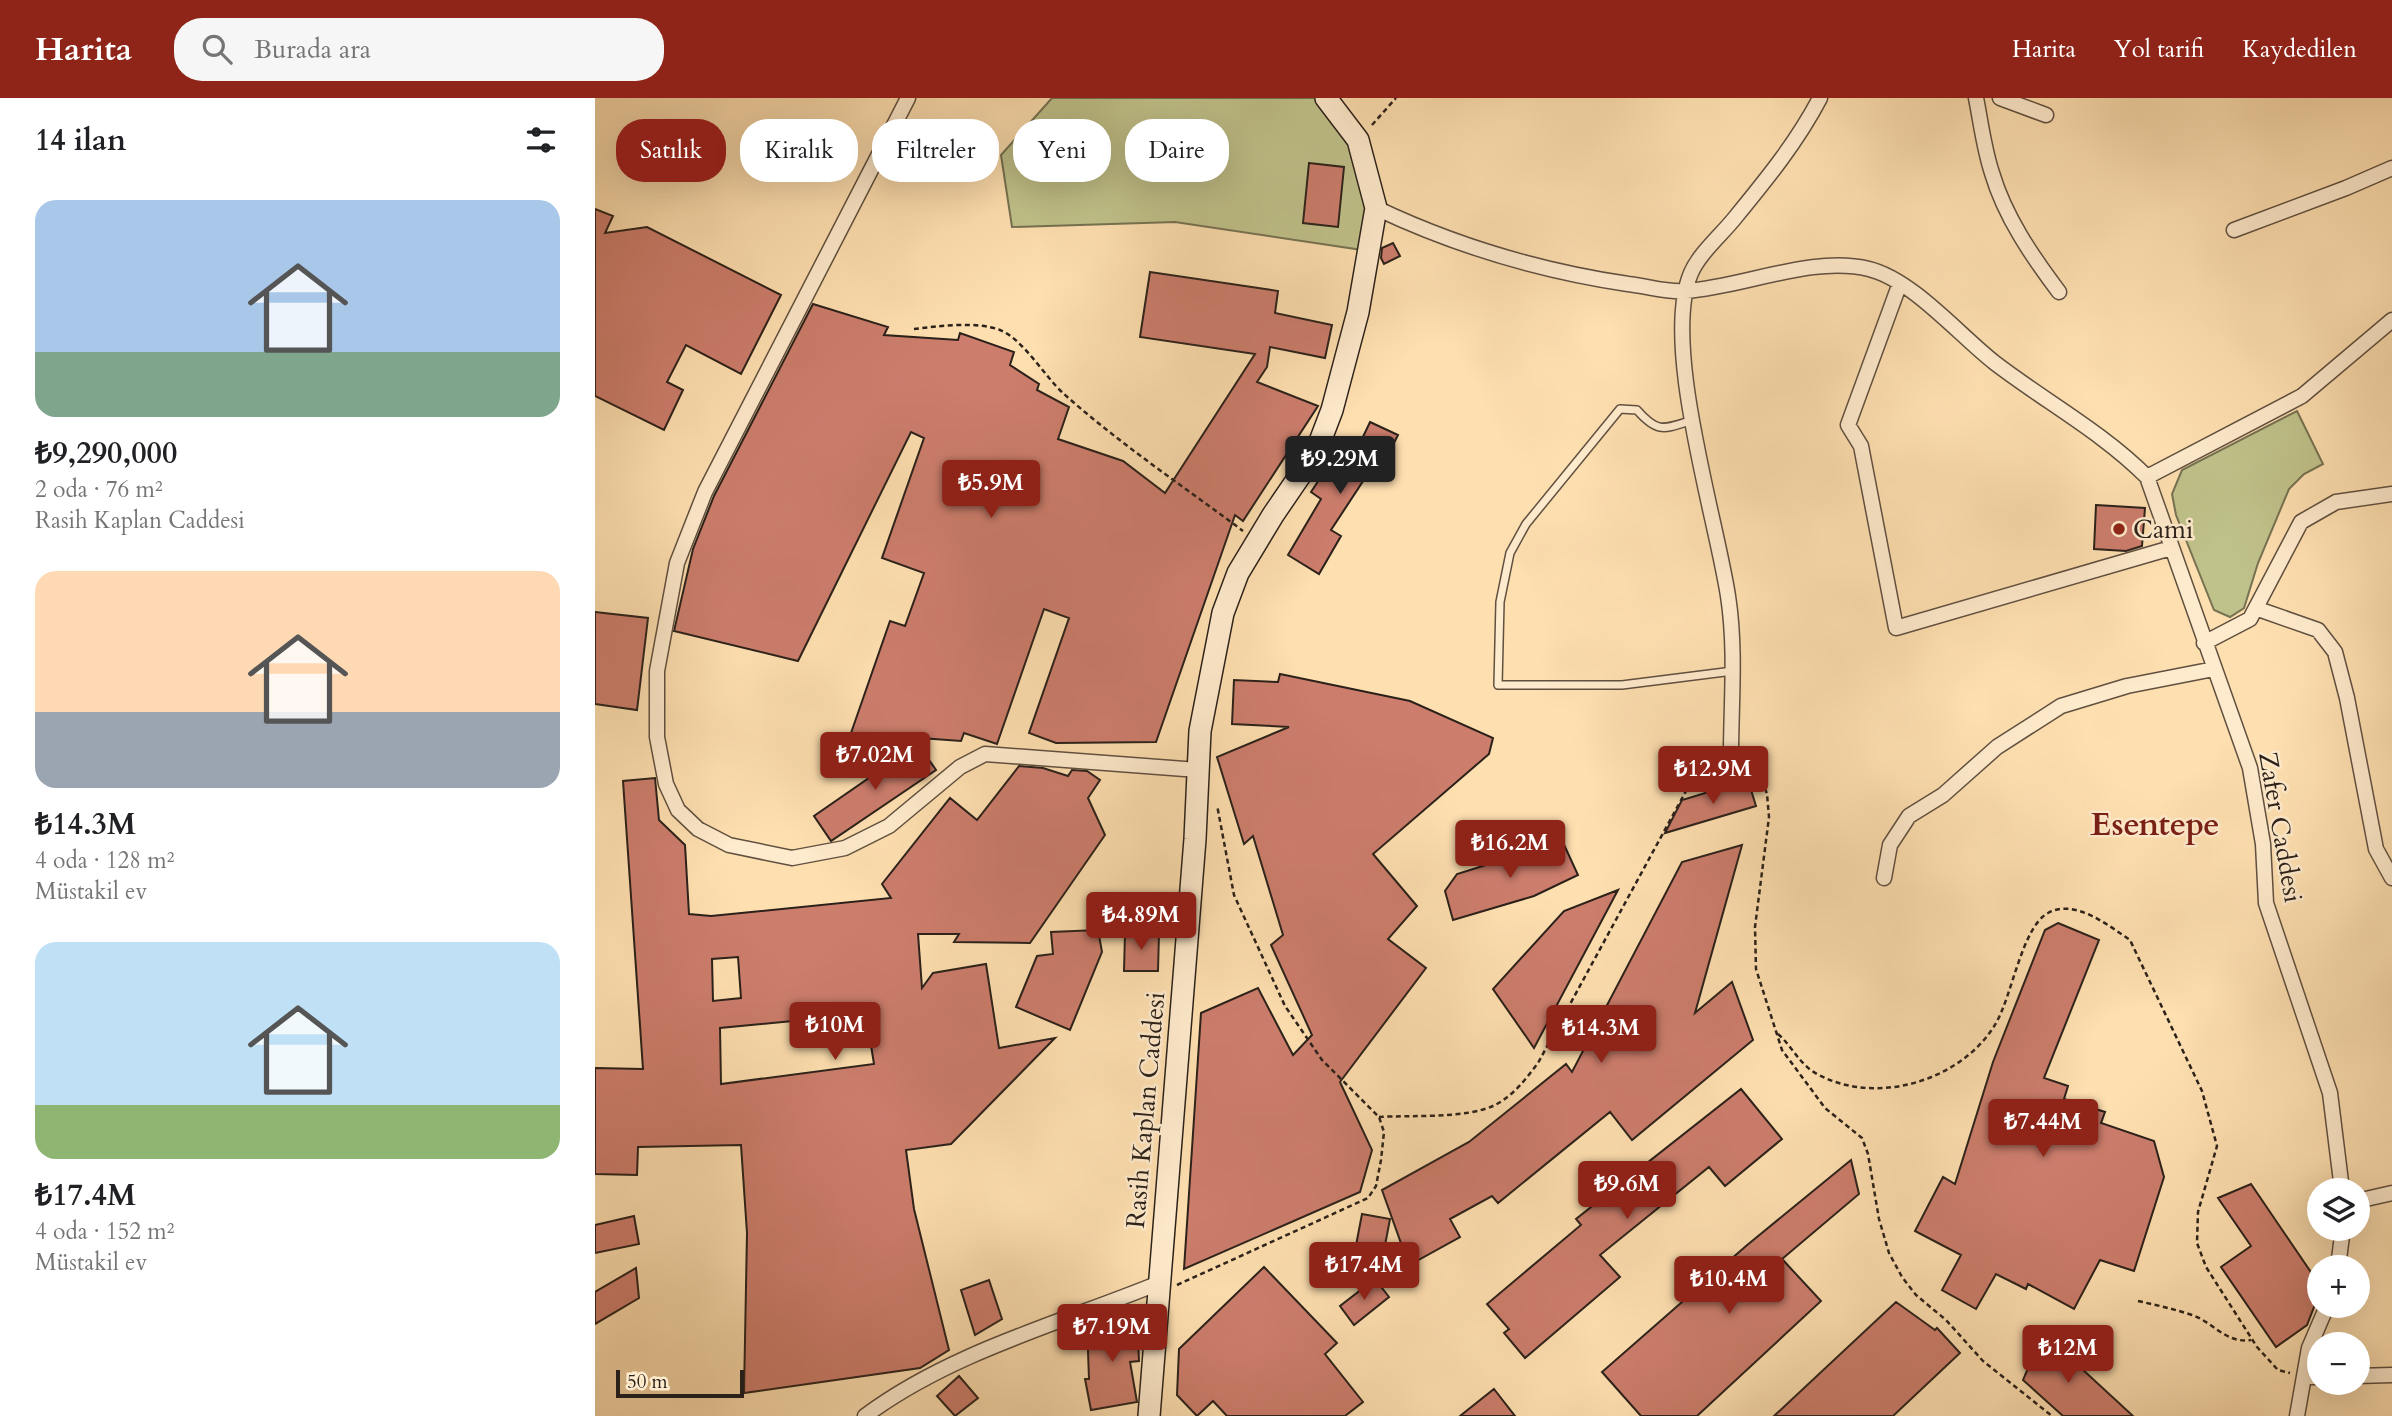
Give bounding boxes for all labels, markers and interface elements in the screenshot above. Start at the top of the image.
search box [174,18,664,81]
text: Harita [35,27,132,72]
icon: search [198,30,236,68]
text: Burada ara [254,32,371,67]
text: Harita [2012,33,2076,66]
text: Yol tarifi [2114,33,2204,66]
text: Kaydedilen [2242,33,2357,66]
chip: Satılık [616,119,726,182]
chip: Kiralık [740,119,858,182]
chip: Filtreler [872,119,999,182]
chip: Yeni [1013,119,1111,182]
chip: Daire [1125,119,1229,182]
text: 14 ilan [35,120,126,161]
icon: filters [522,121,560,159]
icon: home [235,245,361,371]
text: ₺9,290,000 [35,433,177,474]
pin: ₺9.29M [1283,436,1397,496]
text: ₺9.29M [1301,443,1379,474]
pin: ₺5.9M [942,460,1040,520]
text: ₺5.9M [958,467,1024,498]
text: 2 oda · 76 m² [35,474,163,505]
text: Rasih Kaplan Caddesi [35,505,245,536]
place label: Cami [2133,512,2193,547]
marker: Cami [2111,521,2127,537]
icon: home [235,616,361,742]
pin: ₺7.02M [818,732,932,792]
text: ₺7.02M [836,739,914,770]
pin: ₺12.9M [1656,746,1770,806]
street label: Zafer Caddesi [2250,749,2311,905]
text: ₺12.9M [1674,753,1752,784]
district label: Esentepe [2090,802,2220,847]
text: ₺14.3M [35,804,136,845]
pin: ₺16.2M [1453,820,1567,880]
text: ₺16.2M [1471,827,1549,858]
text: 4 oda · 128 m² [35,845,174,876]
text: Müstakil ev [35,876,147,907]
pin: ₺4.89M [1084,892,1198,952]
text: ₺4.89M [1102,899,1180,930]
icon: home [235,987,361,1113]
street label: Rasih Kaplan Caddesi [1118,990,1173,1230]
pin: ₺10M [794,1002,876,1062]
pin: ₺14.3M [1544,1006,1658,1065]
text: ₺10M [805,1009,865,1040]
text: ₺14.3M [1562,1012,1640,1043]
pin: ₺7.44M [1986,1100,2100,1159]
text: ₺7.44M [2004,1106,2082,1137]
pin: ₺9.6M [1578,1162,1676,1221]
text: ₺9.6M [1594,1168,1660,1199]
text: ₺17.4M [35,1175,136,1216]
map controls [2307,1178,2370,1395]
button: layers [2307,1178,2370,1241]
text: 4 oda · 152 m² [35,1216,174,1247]
pin: ₺17.4M [1307,1242,1421,1302]
text: Müstakil ev [35,1247,147,1278]
text: ₺17.4M [1325,1249,1403,1280]
button: + [2307,1255,2370,1318]
pin: ₺10.4M [1672,1256,1786,1316]
text: ₺10.4M [1690,1263,1768,1294]
pin: ₺7.19M [1055,1304,1169,1364]
text: ₺7.19M [1073,1311,1151,1342]
pin: ₺12M [2027,1326,2109,1385]
text: ₺12M [2038,1332,2098,1363]
button: − [2307,1332,2370,1395]
scale bar [616,1367,744,1399]
text: 50 m [627,1369,668,1395]

